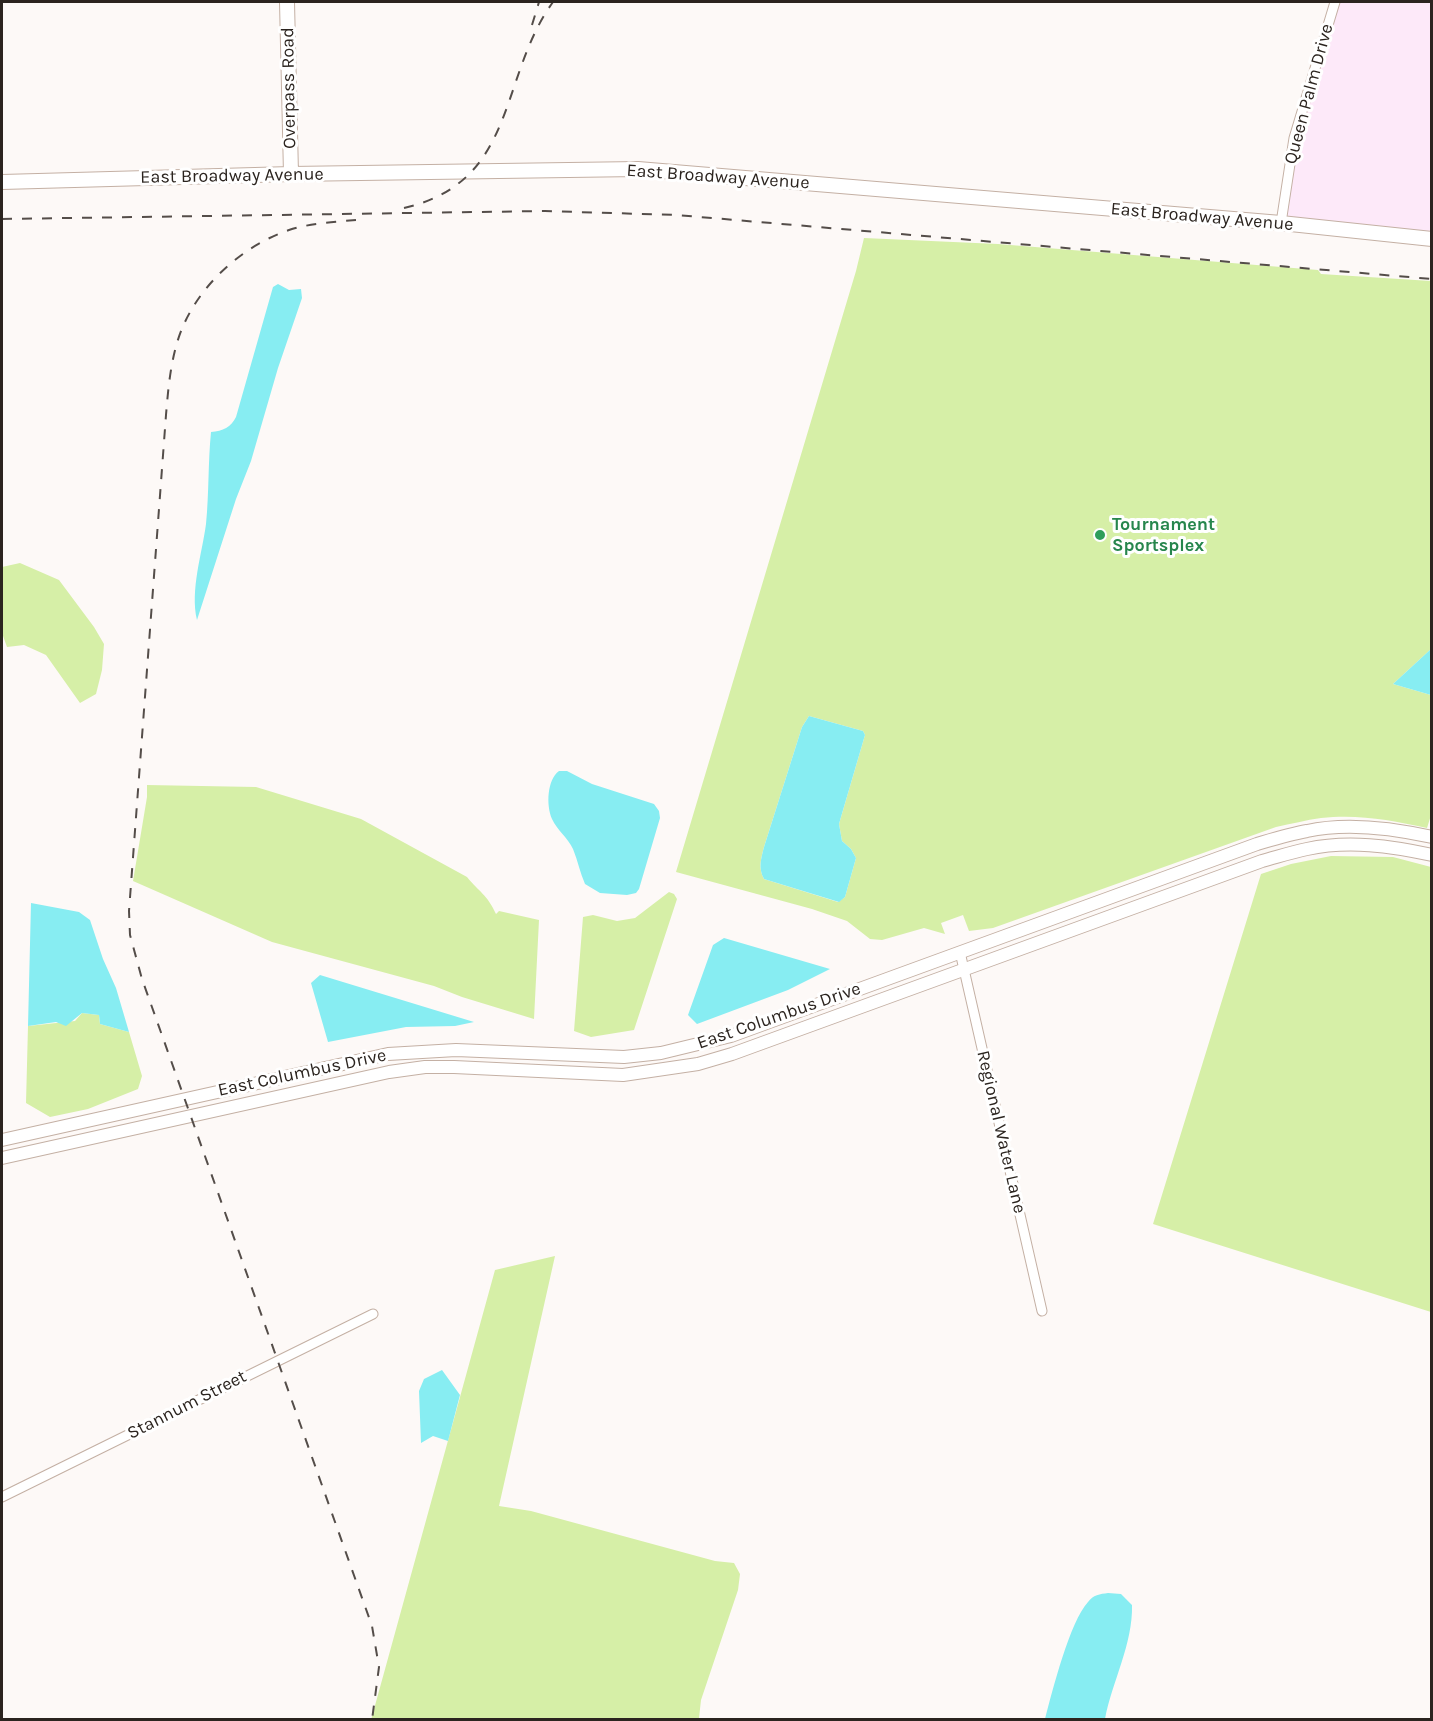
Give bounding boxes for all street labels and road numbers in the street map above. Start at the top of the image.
street label: Queen Palm Drive [1280,22,1338,166]
street label: Overpass Road [277,27,301,149]
street label: East Broadway Avenue [626,160,810,194]
street label: East Broadway Avenue [140,164,324,188]
street label: East Broadway Avenue [1110,198,1294,236]
street label: East Columbus Drive [694,978,864,1054]
street label: East Columbus Drive [216,1045,388,1101]
street label: Regional Water Lane [972,1049,1030,1215]
street label: Stannum Street [124,1366,250,1444]

